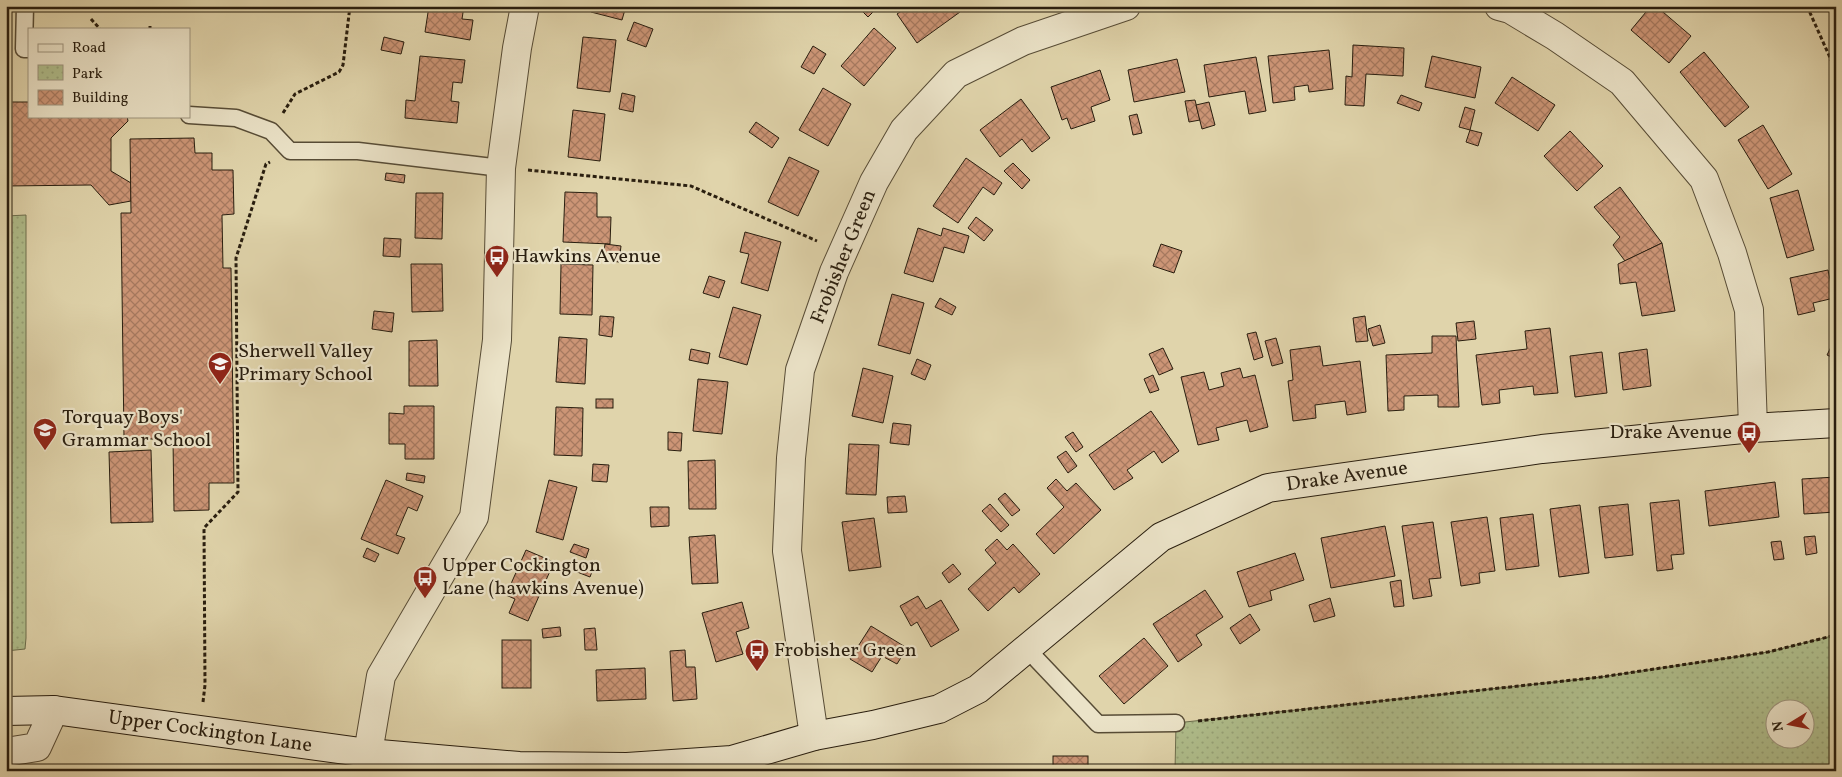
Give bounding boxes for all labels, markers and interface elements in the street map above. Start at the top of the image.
legend [28,28,190,118]
text: Road [72,38,106,59]
text: Park [72,64,103,85]
text: Building [72,88,129,109]
street label: Frobisher Green [804,186,884,328]
place label: Hawkins Avenue [514,243,661,271]
bus stop icon: Hawkins Avenue [484,244,510,278]
place label: Sherwell Valley Primary School [238,338,373,389]
school or university icon: Sherwell Valley Primary School [207,351,233,385]
place label: Torquay Boys' Grammar School [62,404,211,455]
school or university icon: Torquay Boys' Grammar School [32,417,58,451]
place label: Drake Avenue [1610,419,1732,447]
bus stop icon: Drake Avenue [1736,420,1762,454]
street label: Drake Avenue [1284,455,1410,499]
place label: Upper Cockington Lane (hawkins Avenue) [442,552,644,603]
bus stop icon: Upper Cockington Lane (hawkins Avenue) [412,565,438,599]
place label: Frobisher Green [774,637,917,665]
bus stop icon: Frobisher Green [744,638,770,672]
north arrow [1764,700,1814,750]
street label: Upper Cockington Lane [106,704,314,760]
text: N [1768,719,1789,733]

